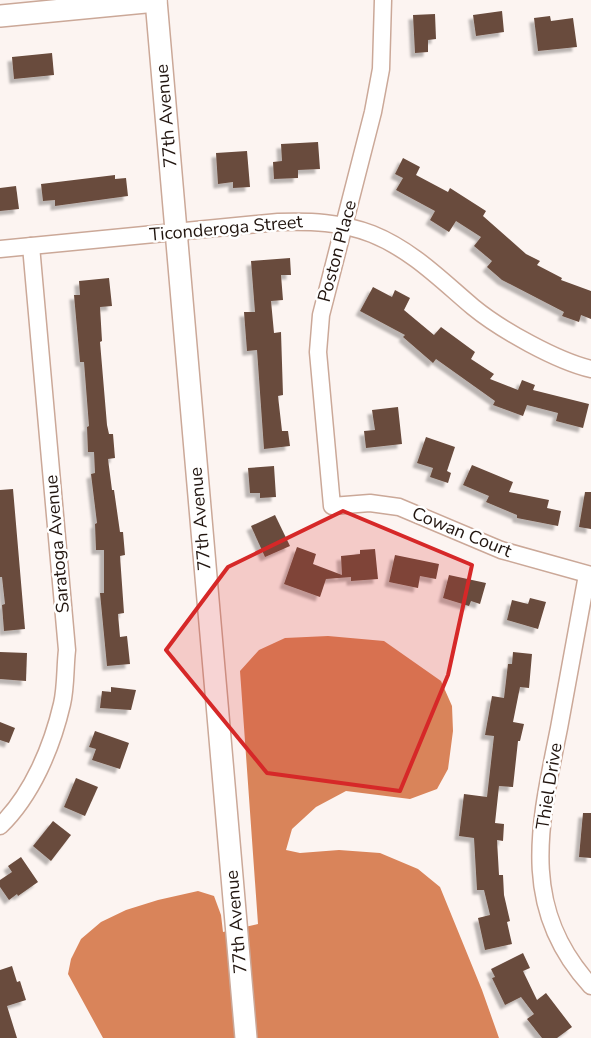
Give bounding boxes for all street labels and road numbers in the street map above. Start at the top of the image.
street label: 77th Avenue [150,63,182,169]
street label: Poston Place [312,197,362,305]
street label: Ticonderoga Street [148,209,304,247]
street label: 77th Avenue [184,466,216,572]
street label: Saratoga Avenue [39,474,75,614]
street label: Cowan Court [409,501,516,563]
street label: Thiel Drive [530,741,568,831]
street label: 77th Avenue [220,869,252,975]

